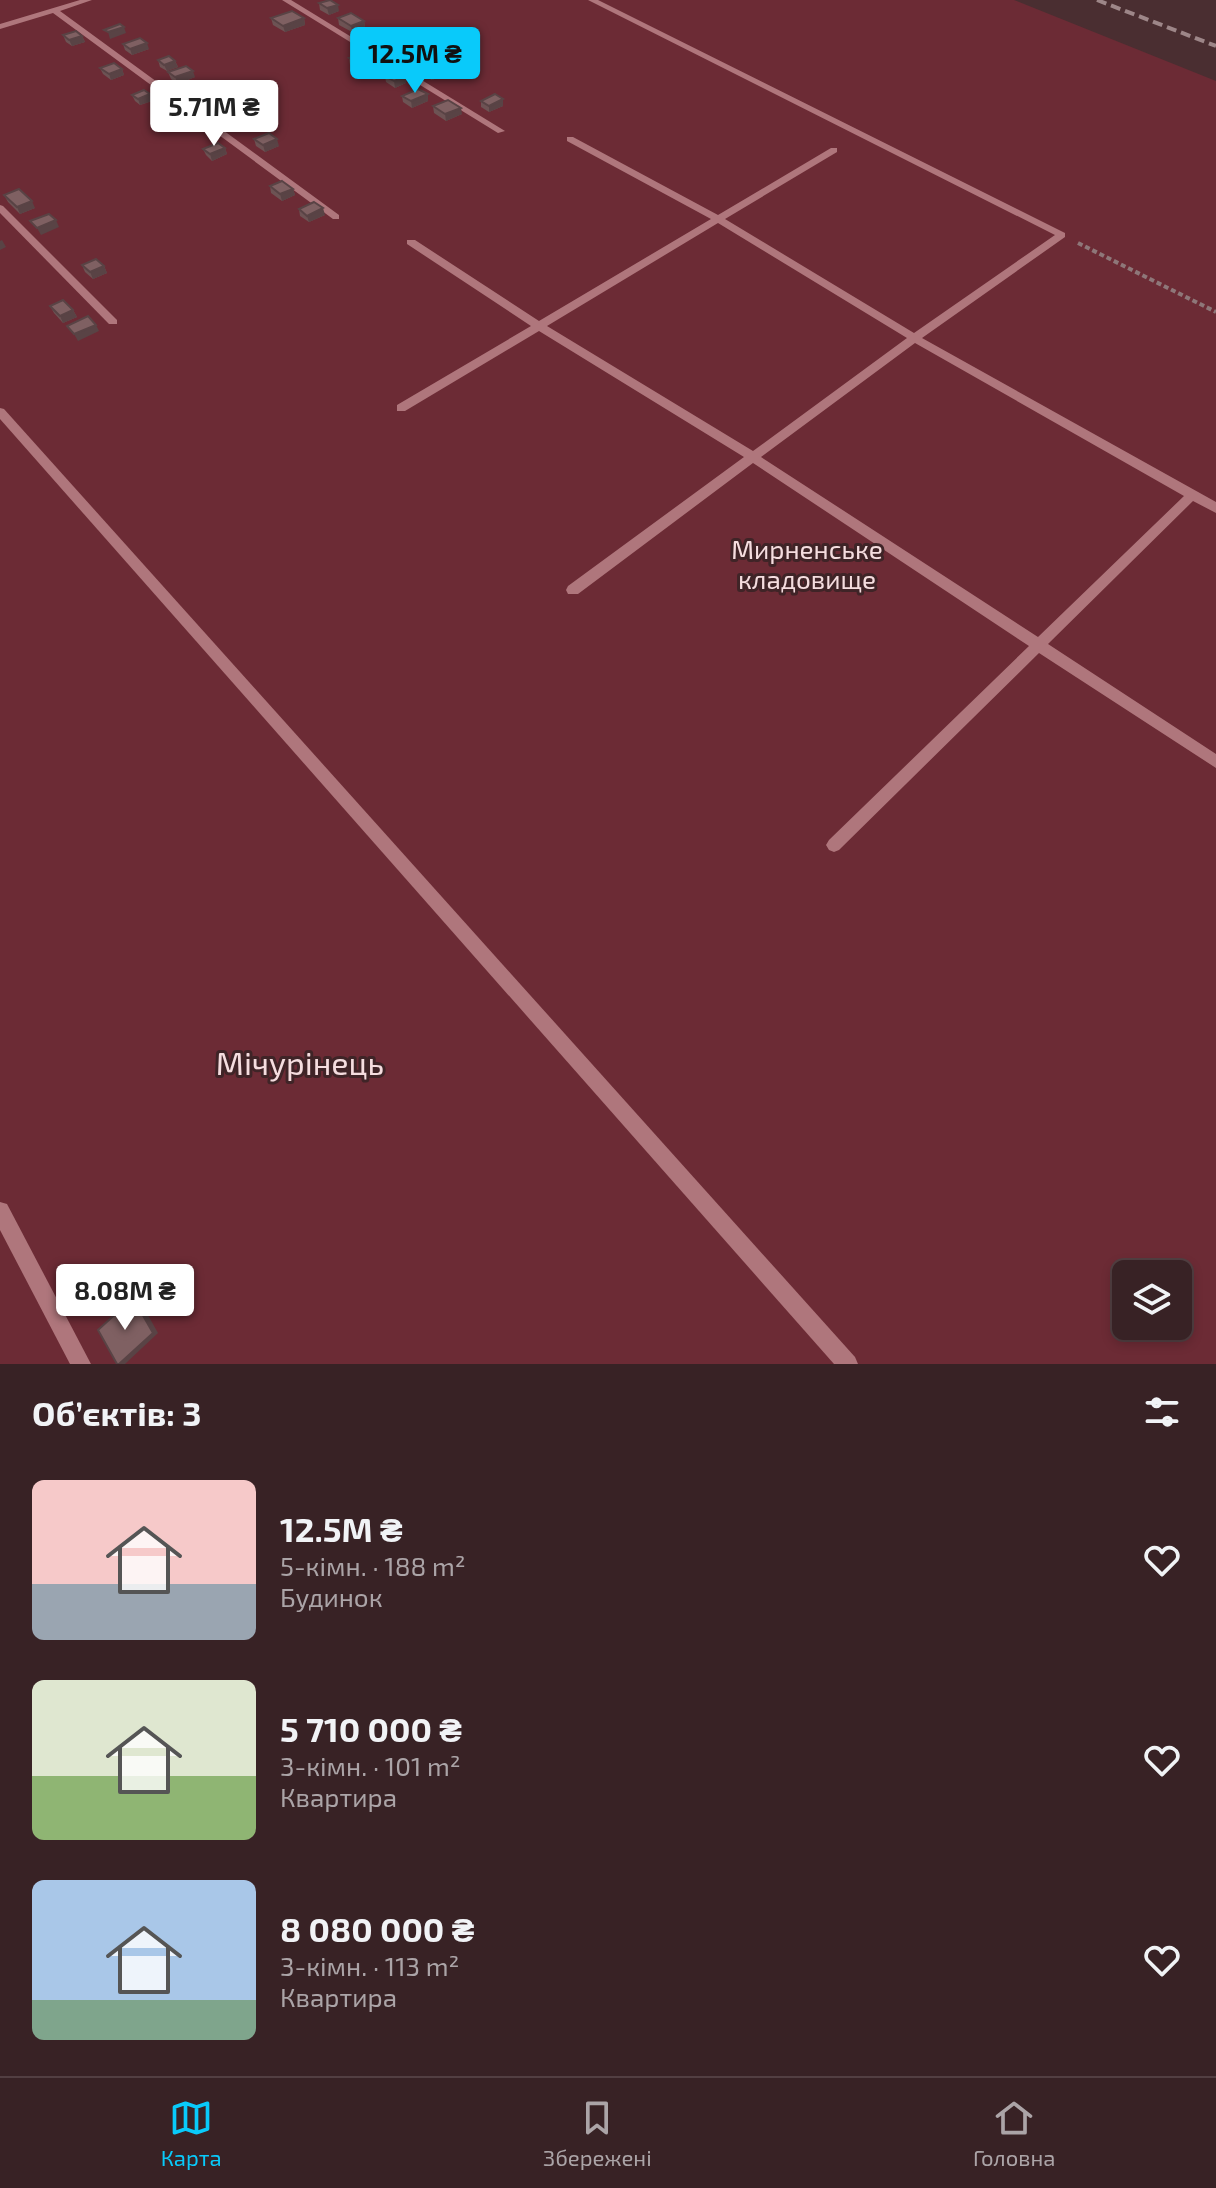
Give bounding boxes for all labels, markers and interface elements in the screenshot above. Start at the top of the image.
pin: 12.5M ₴ [341,27,489,95]
text: 12.5M ₴ [368,37,462,68]
pin: 5.71M ₴ [140,80,288,148]
text: 5.71M ₴ [168,90,260,121]
park label: Мирненське кладовище [731,533,883,594]
park label: Мічурінець [216,1043,384,1082]
map controls [1112,1260,1192,1340]
button: layers [1112,1260,1192,1340]
pin: 8.08M ₴ [51,1264,199,1332]
text: 8.08M ₴ [74,1274,176,1305]
icon: filters [1140,1390,1184,1434]
text: Об’єктів: 3 [32,1392,202,1433]
text: 12.5M ₴ [280,1508,403,1549]
icon: home [96,1512,192,1608]
icon: heart [1140,1538,1184,1582]
text: 5-кімн. · 188 m² [280,1550,466,1581]
text: Будинок [280,1581,383,1612]
text: 5 710 000 ₴ [280,1708,462,1749]
icon: home [96,1712,192,1808]
icon: heart [1140,1738,1184,1782]
text: 3-кімн. · 101 m² [280,1750,461,1781]
text: Квартира [280,1781,397,1812]
text: 8 080 000 ₴ [280,1908,474,1949]
icon: home [96,1912,192,2008]
icon: heart [1140,1938,1184,1982]
text: 3-кімн. · 113 m² [280,1950,459,1981]
text: Квартира [280,1981,397,2012]
tab: Карта [161,2096,222,2170]
tab: Збережені [543,2096,652,2170]
tab: Головна [973,2096,1055,2170]

